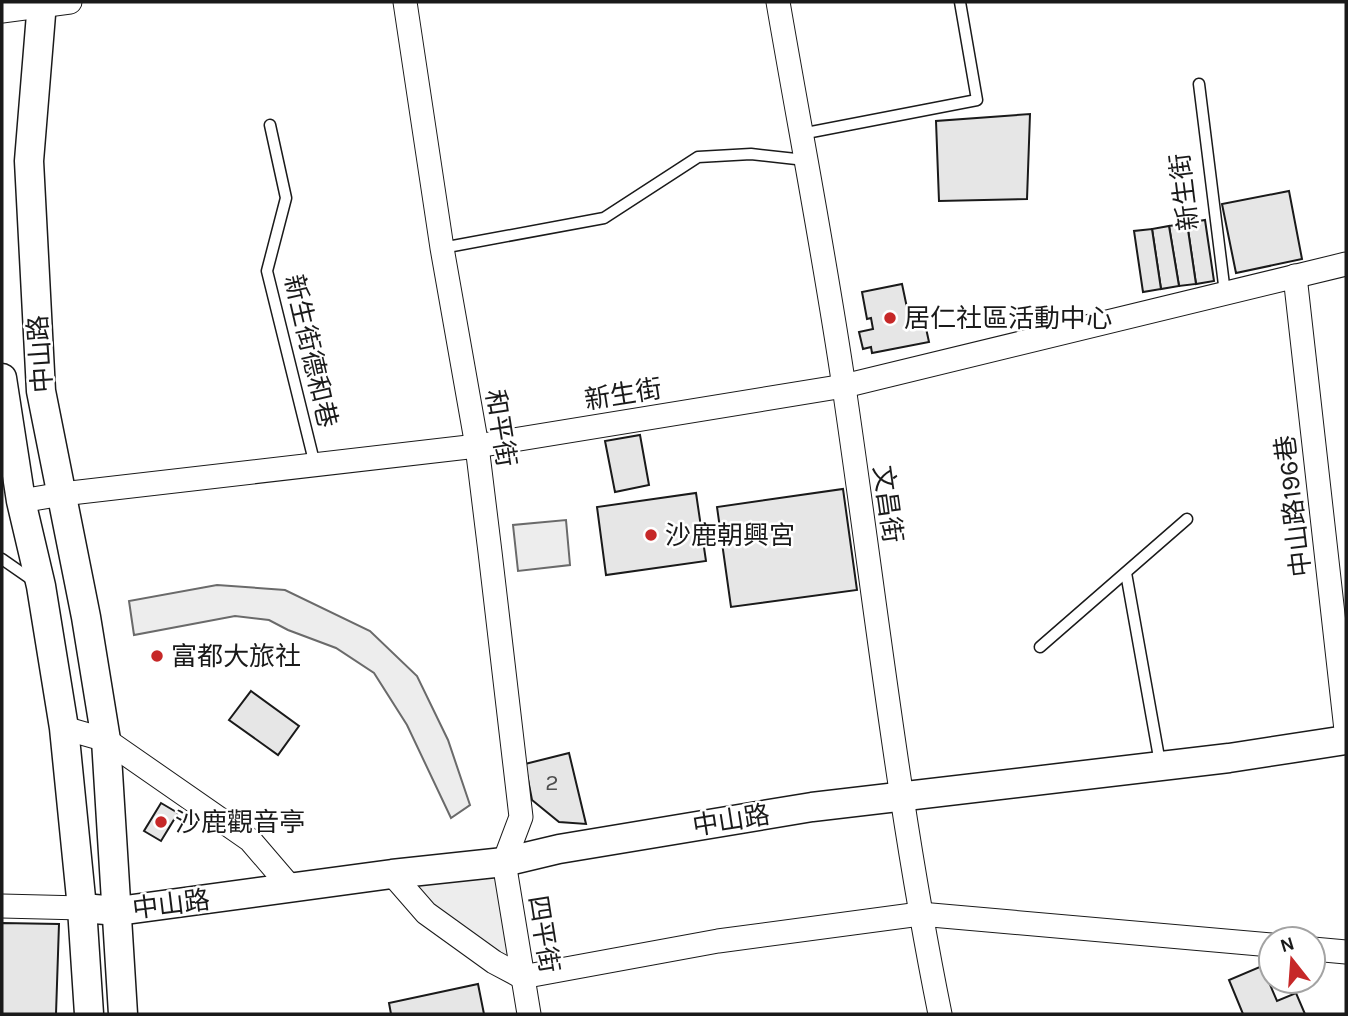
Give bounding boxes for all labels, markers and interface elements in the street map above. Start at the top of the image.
street label: 新生街 [1164,151,1205,233]
street label: 新生街德和巷 [278,272,343,431]
place label: 居仁社區活動中心 [904,303,1112,334]
marker: 居仁社區活動中心 [882,310,898,326]
street label: 中山路 [22,314,59,394]
street label: 新生街 [582,373,664,416]
street label: 和平街 [479,387,522,469]
street label: 中山路196巷 [1269,433,1318,579]
street label: 文昌街 [867,463,908,545]
place label: 沙鹿朝興宮 [665,520,795,551]
marker: 沙鹿朝興宮 [643,527,659,543]
place label: 富都大旅社 [171,641,301,672]
marker: 富都大旅社 [149,648,165,664]
house number: 2 [545,769,559,796]
street label: 中山路 [690,799,772,842]
place label: 沙鹿觀音亭 [175,807,305,838]
marker: 沙鹿觀音亭 [153,814,169,830]
street label: 中山路 [130,884,212,925]
street label: 四平街 [522,893,565,975]
north arrow [1257,925,1327,995]
text: N [1278,932,1297,957]

